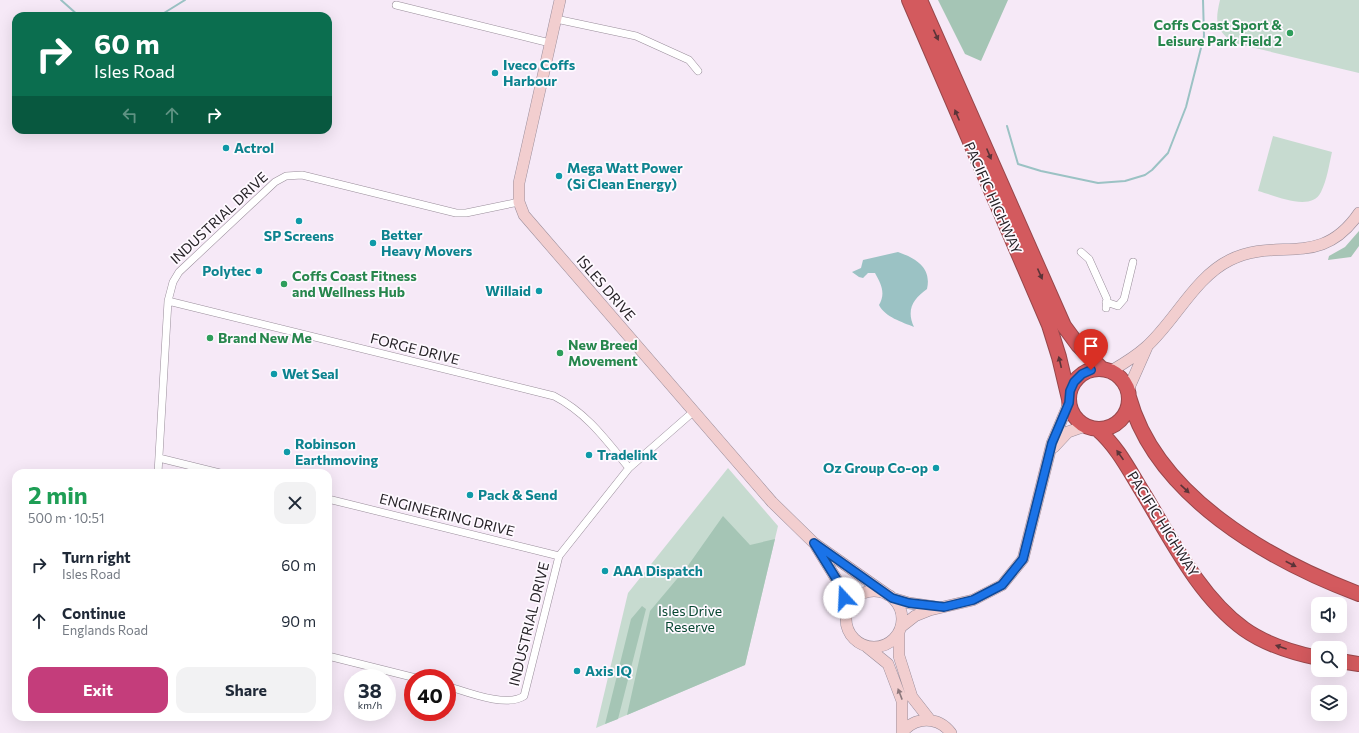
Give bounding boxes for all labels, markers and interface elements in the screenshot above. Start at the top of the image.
place label: Coffs Coast Sport & Leisure Park Field 2 [1153,16,1282,49]
text: 60 m [94,26,160,60]
icon: right [28,28,80,80]
marker: Coffs Coast Sport & Leisure Park Field 2 [1285,28,1295,38]
one-way arrow [933,30,939,41]
place label: Iveco Coffs Harbour [503,56,576,89]
text: Isles Road [94,60,175,82]
marker: Iveco Coffs Harbour [490,68,500,78]
icon: left [119,104,141,126]
icon: ahead [161,104,183,126]
icon: right [203,104,225,126]
one-way arrow [954,110,960,121]
place label: Actrol [234,139,274,156]
street label: PACIFIC HIGHWAY [961,139,1026,257]
marker: Actrol [221,143,231,153]
one-way arrow [986,149,992,161]
place label: Mega Watt Power (Si Clean Energy) [567,159,683,192]
street label: INDUSTRIAL DRIVE [166,168,271,267]
marker: Mega Watt Power (Si Clean Energy) [554,171,564,181]
marker: SP Screens [294,216,304,226]
place label: Better Heavy Movers [381,226,473,259]
place label: SP Screens [264,227,335,244]
marker: Better Heavy Movers [368,238,378,248]
street label: ISLES DRIVE [573,252,639,324]
place label: Polytec [202,262,251,279]
marker: Polytec [254,266,264,276]
place label: Coffs Coast Fitness and Wellness Hub [292,267,417,300]
one-way arrow [1037,268,1043,279]
marker: Coffs Coast Fitness and Wellness Hub [279,279,289,289]
place label: Willaid [485,282,531,299]
marker: Willaid [534,286,544,296]
place label: Brand New Me [218,329,312,346]
street label: FORGE DRIVE [369,329,462,368]
pin [1074,329,1108,370]
marker: Brand New Me [205,333,215,343]
icon: arrive [1080,335,1102,357]
place label: New Breed Movement [568,336,638,369]
marker: New Breed Movement [555,348,565,358]
one-way arrow [1056,355,1062,368]
place label: Wet Seal [282,365,339,382]
marker: Wet Seal [269,369,279,379]
place label: Robinson Earthmoving [295,435,378,468]
place label: Tradelink [597,446,658,463]
marker: Robinson Earthmoving [282,447,292,457]
marker: Tradelink [584,450,594,460]
one-way arrow [1116,450,1124,460]
place label: Oz Group Co-op [823,459,928,476]
marker: Oz Group Co-op [931,463,941,473]
street label: PACIFIC HIGHWAY [1124,468,1203,580]
text: 2 min [28,480,88,509]
button: close [274,482,316,524]
one-way arrow [1181,484,1190,493]
place label: Pack & Send [478,486,557,503]
street label: ENGINEERING DRIVE [378,490,516,540]
marker: Pack & Send [465,490,475,500]
text: 500 m · 10:51 [28,510,104,526]
text: Turn right [62,548,131,566]
icon: right [28,554,50,576]
text: 60 m [281,556,316,574]
street label: INDUSTRIAL DRIVE [505,560,552,688]
one-way arrow [1285,561,1297,567]
place label: AAA Dispatch [613,562,703,579]
text: Isles Road [62,566,120,582]
marker: AAA Dispatch [600,566,610,576]
position arrow [823,577,865,619]
map controls [1311,597,1347,721]
button: sound [1311,597,1347,633]
park label: Isles Drive Reserve [658,602,722,635]
text: Continue [62,604,126,622]
icon: ahead [28,610,50,632]
text: 90 m [281,612,316,630]
text: Englands Road [62,622,148,638]
button: search [1311,641,1347,677]
one-way arrow [1274,643,1286,649]
place label: Axis IQ [585,662,632,679]
marker: Axis IQ [572,666,582,676]
button: Exit [28,667,168,713]
button: Share [176,667,316,713]
speed limit sign: 40 [404,669,456,721]
text: 38 [358,678,382,702]
button: layers [1311,685,1347,721]
one-way arrow [897,688,903,700]
text: km/h [358,699,382,711]

